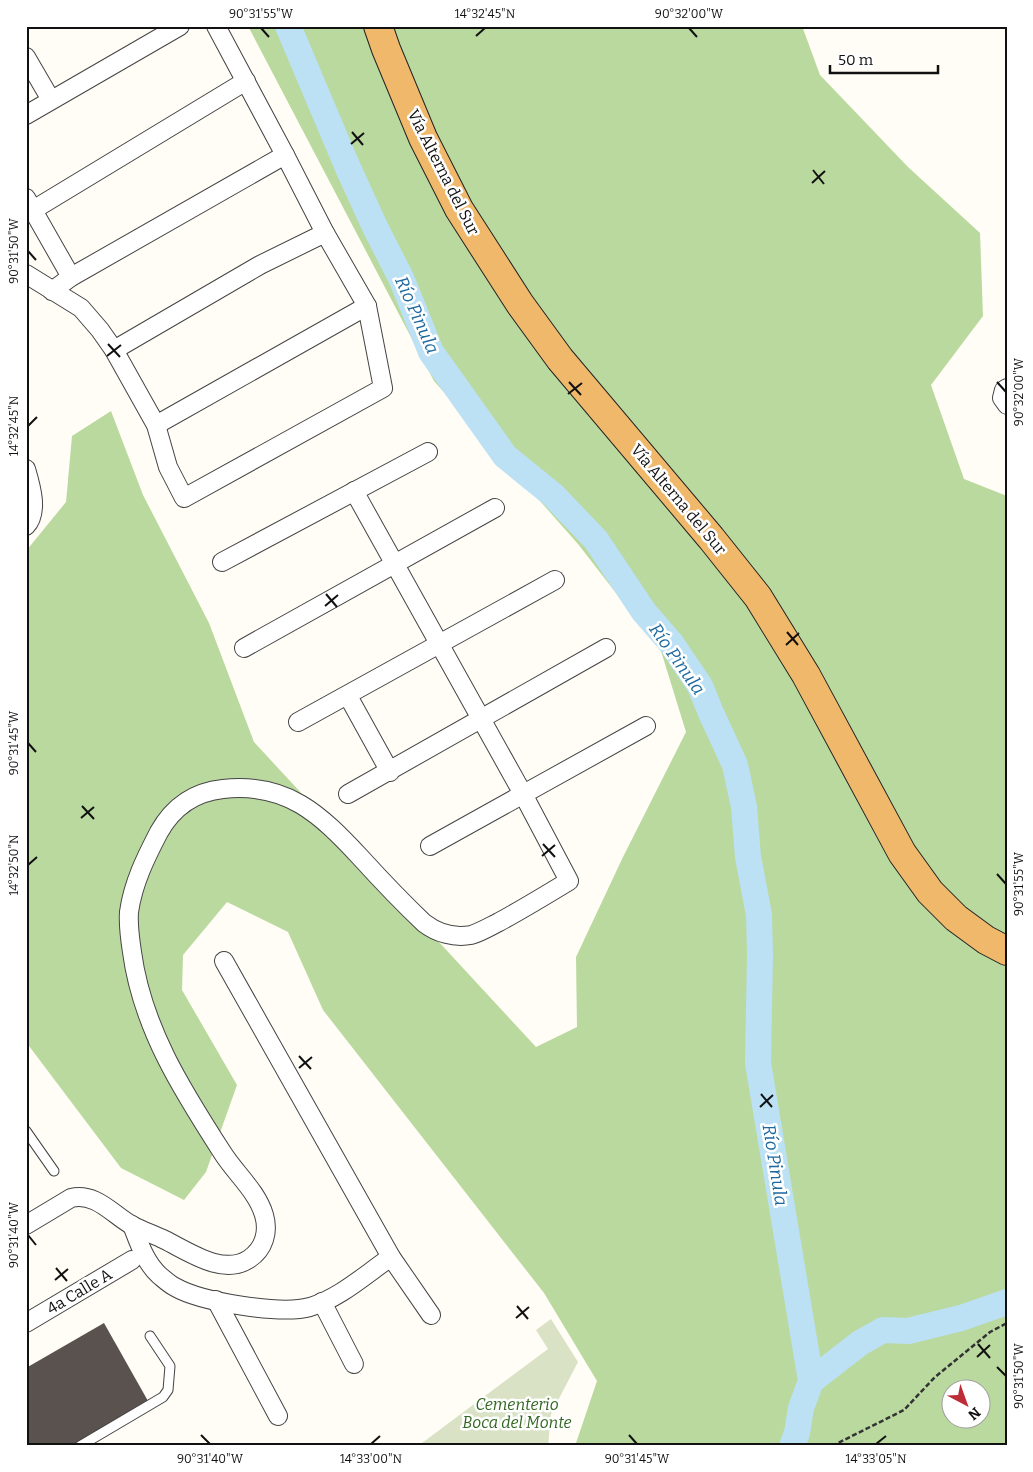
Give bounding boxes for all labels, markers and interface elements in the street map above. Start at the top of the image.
text: 90°31'55"W [229,7,294,21]
text: 14°32'45"N [455,7,516,21]
text: 90°32'00"W [655,7,724,21]
scale bar [830,42,938,74]
text: 50 m [838,51,874,69]
street label: Vía Alterna del Sur [404,106,483,238]
text: 90°31'50"W [7,218,21,284]
water label: Río Pinula [390,273,444,357]
text: 90°32'00"W [1012,357,1026,426]
text: 14°32'45"N [7,395,21,456]
street label: Vía Alterna del Sur [627,440,730,558]
water label: Río Pinula [644,619,710,699]
text: 90°31'45"W [7,710,21,775]
text: 14°32'50"N [7,834,21,896]
text: 90°31'55"W [1012,851,1026,916]
water label: Río Pinula [758,1123,792,1207]
text: 90°31'40"W [7,1201,21,1268]
street label: 4a Calle A [43,1264,116,1318]
text: 90°31'50"W [1012,1343,1026,1409]
north arrow [940,1380,990,1430]
park label: Cementerio Boca del Monte [462,1395,572,1432]
text: N [964,1403,984,1424]
text: 90°31'40"W [177,1452,244,1466]
text: 14°33'00"N [340,1452,403,1466]
text: 90°31'45"W [605,1452,670,1466]
text: 14°33'05"N [846,1452,907,1466]

